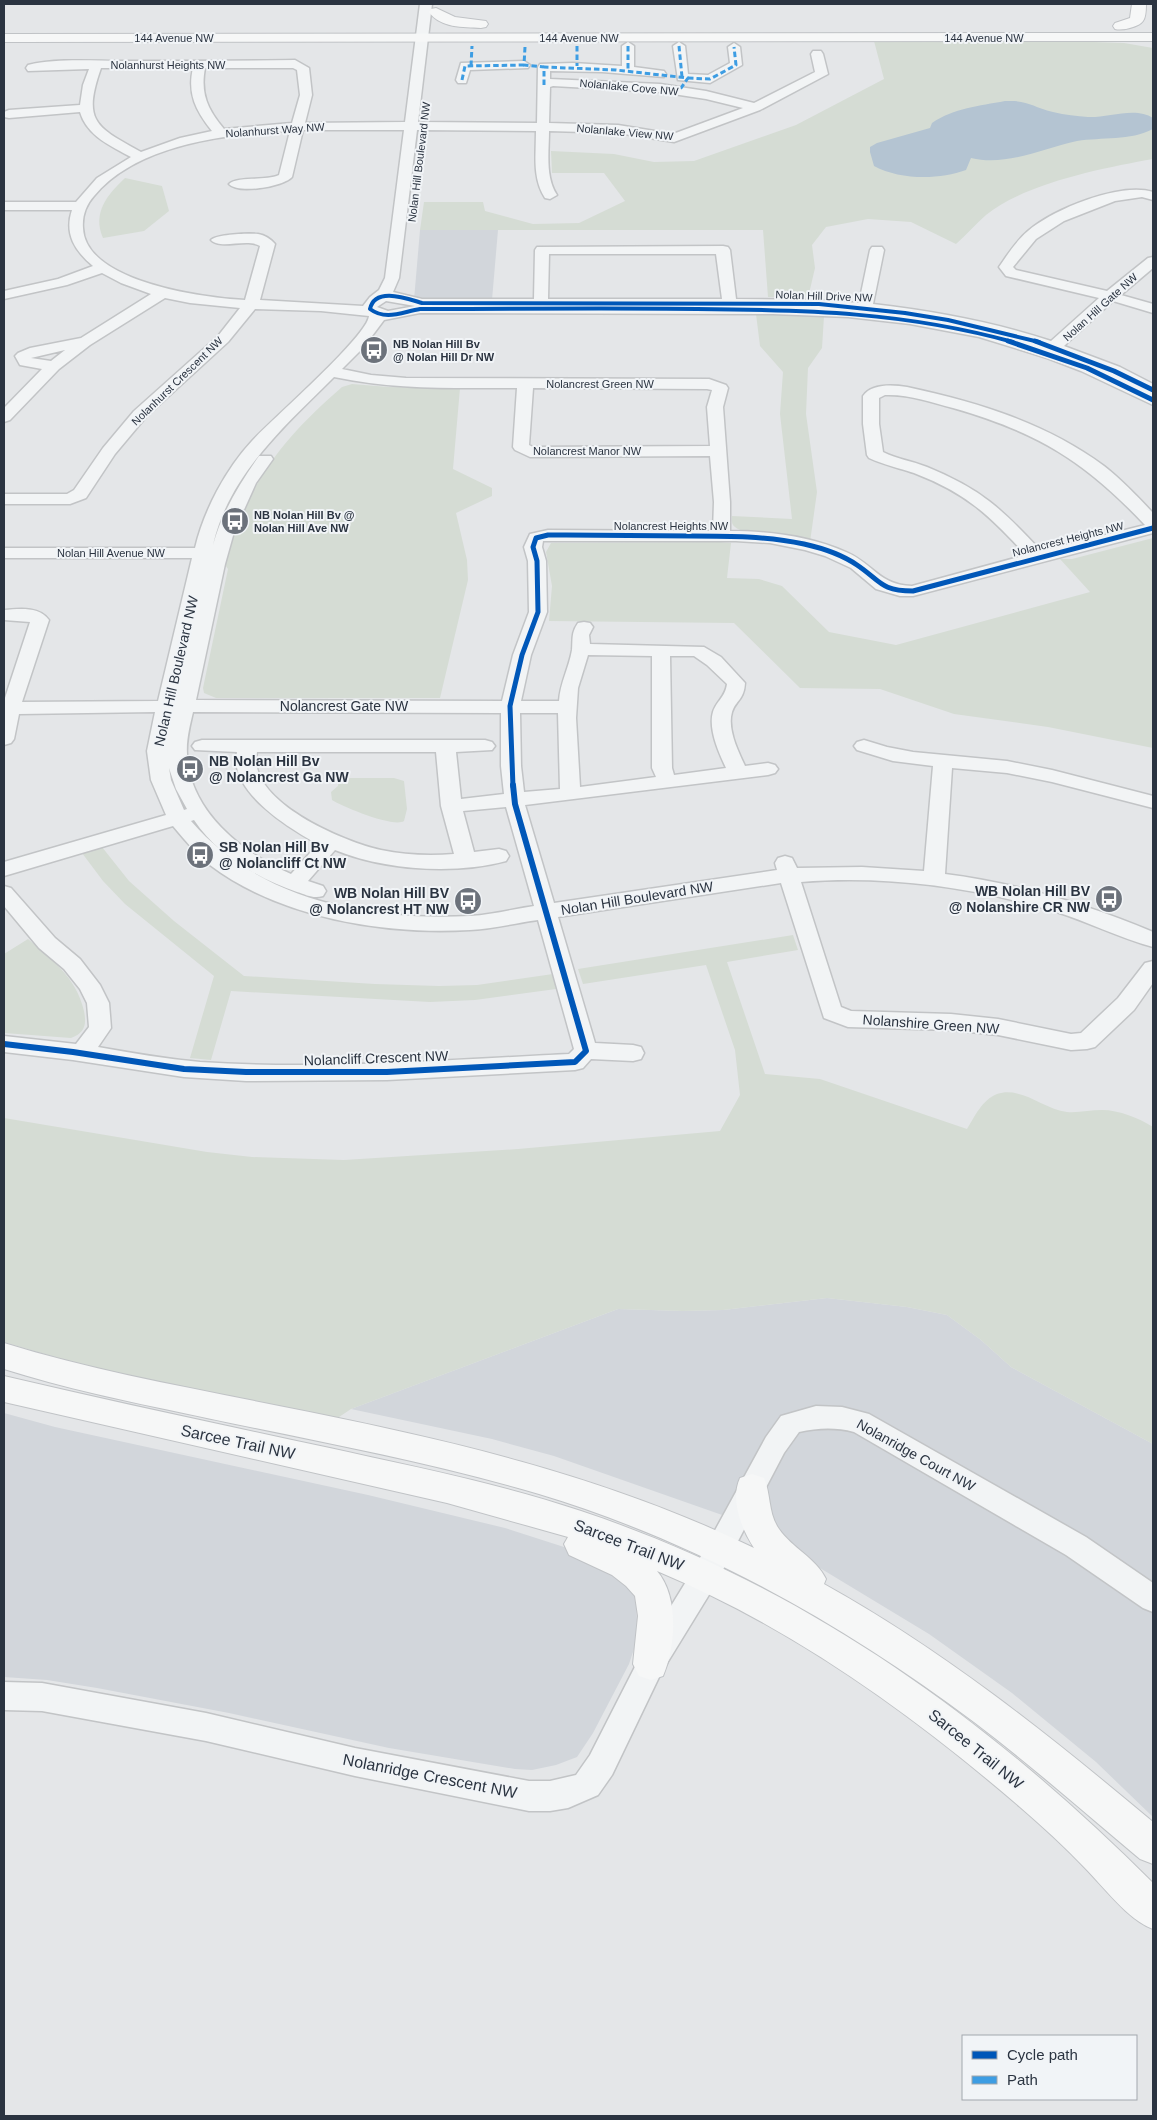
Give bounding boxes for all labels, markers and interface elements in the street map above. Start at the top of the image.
street label: 144 Avenue NW [134,32,214,44]
street label: 144 Avenue NW [539,32,619,44]
street label: 144 Avenue NW [944,32,1024,44]
street label: Nolanhurst Heights NW [111,59,226,71]
street label: Nolanlake Cove NW [579,77,679,97]
street label: Nolan Hill Boulevard NW [406,101,432,223]
street label: Nolanhurst Way NW [225,121,326,139]
street label: Nolanlake View NW [576,122,674,142]
street label: Nolan Hill Gate NW [1061,270,1140,343]
street label: Nolan Hill Drive NW [775,288,873,304]
street label: Nolanhurst Crescent NW [129,334,225,428]
bus stop icon: NB Nolan Hill Bv @ Nolan Hill Dr NW [359,335,389,365]
place label: NB Nolan Hill Bv @ Nolan Hill Dr NW [393,338,495,363]
street label: Nolancrest Green NW [546,378,654,390]
street label: Nolancrest Manor NW [533,445,642,457]
bus stop icon: NB Nolan Hill Bv @ Nolan Hill Ave NW [220,506,250,536]
place label: NB Nolan Hill Bv @ Nolan Hill Ave NW [254,509,355,534]
street label: Nolancrest Heights NW [1011,519,1126,559]
street label: Nolancrest Heights NW [614,520,729,532]
street label: Nolan Hill Avenue NW [57,547,166,559]
street label: Nolan Hill Boulevard NW [151,593,201,748]
street label: Nolancrest Gate NW [280,698,409,714]
place label: NB Nolan Hill Bv @ Nolancrest Ga NW [209,753,349,785]
bus stop icon: NB Nolan Hill Bv @ Nolancrest Ga NW [175,754,205,784]
place label: SB Nolan Hill Bv @ Nolancliff Ct NW [219,839,347,871]
bus stop icon: SB Nolan Hill Bv @ Nolancliff Ct NW [185,840,215,870]
street label: Nolan Hill Boulevard NW [560,878,715,918]
place label: WB Nolan Hill BV @ Nolanshire CR NW [949,883,1091,915]
bus stop icon: WB Nolan Hill BV @ Nolanshire CR NW [1094,884,1124,914]
place label: WB Nolan Hill BV @ Nolancrest HT NW [309,885,450,917]
bus stop icon: WB Nolan Hill BV @ Nolancrest HT NW [453,886,483,916]
street label: Nolanshire Green NW [862,1011,1001,1037]
street label: Nolancliff Crescent NW [304,1047,449,1069]
street label: Nolanridge Court NW [854,1416,979,1495]
street label: Sarcee Trail NW [179,1422,298,1463]
street label: Sarcee Trail NW [572,1516,687,1574]
street label: Sarcee Trail NW [925,1706,1027,1793]
street label: Nolanridge Crescent NW [342,1751,519,1801]
legend [962,2035,1137,2100]
text: Cycle path [1007,2046,1078,2063]
text: Path [1007,2071,1038,2088]

